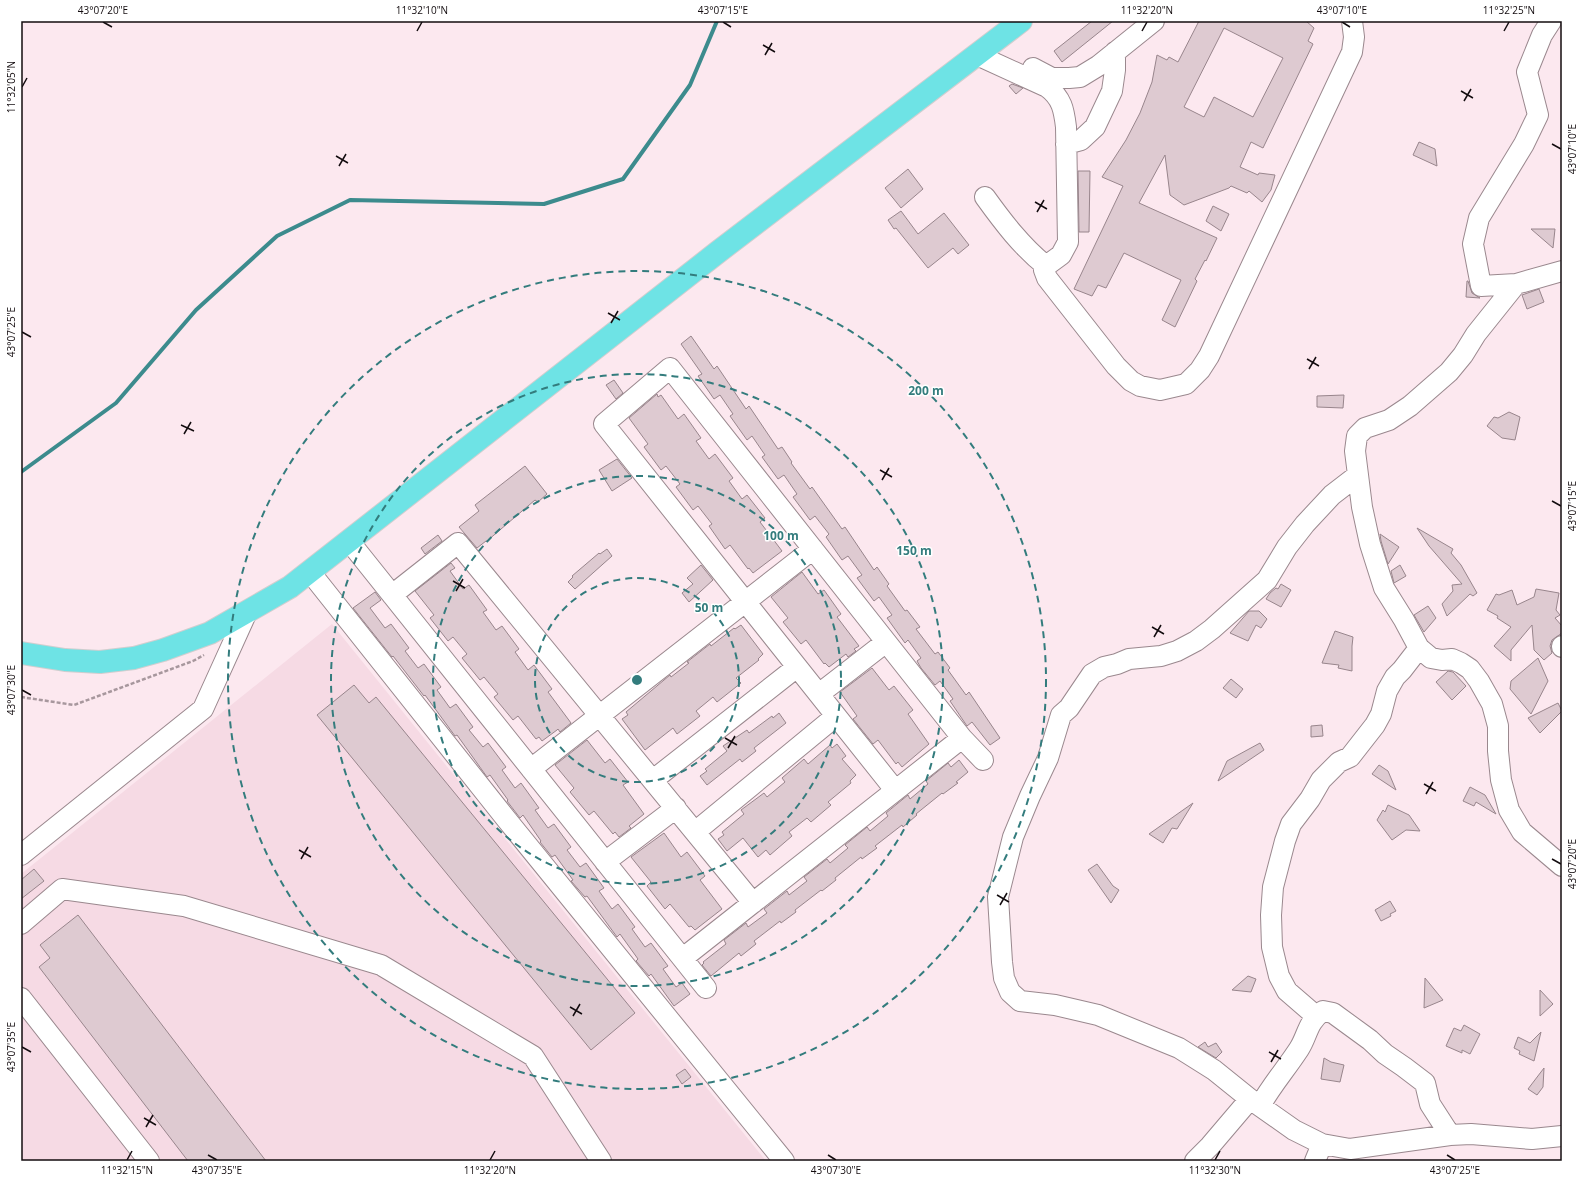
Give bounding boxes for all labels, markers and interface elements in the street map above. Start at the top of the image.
text: 43°07'20"E [78,3,128,17]
text: 11°32'10"N [396,3,448,17]
text: 43°07'15"E [698,3,748,17]
text: 11°32'20"N [1121,3,1173,17]
text: 43°07'10"E [1317,3,1367,17]
text: 11°32'25"N [1483,3,1535,17]
text: 11°32'05"N [4,61,18,113]
text: 43°07'10"E [1565,124,1579,174]
text: 43°07'25"E [4,307,18,357]
text: 200 m [908,382,944,399]
text: 43°07'15"E [1565,481,1579,531]
text: 100 m [763,527,799,544]
text: 150 m [896,542,932,559]
text: 50 m [695,599,723,616]
text: 43°07'30"E [4,665,18,715]
centre of rings [630,673,644,687]
text: 43°07'20"E [1565,839,1579,889]
text: 43°07'35"E [4,1022,18,1072]
text: 11°32'15"N [101,1163,153,1177]
text: 43°07'35"E [192,1163,242,1177]
text: 11°32'20"N [464,1163,516,1177]
text: 43°07'30"E [811,1163,861,1177]
text: 11°32'30"N [1189,1163,1241,1177]
text: 43°07'25"E [1430,1163,1480,1177]

